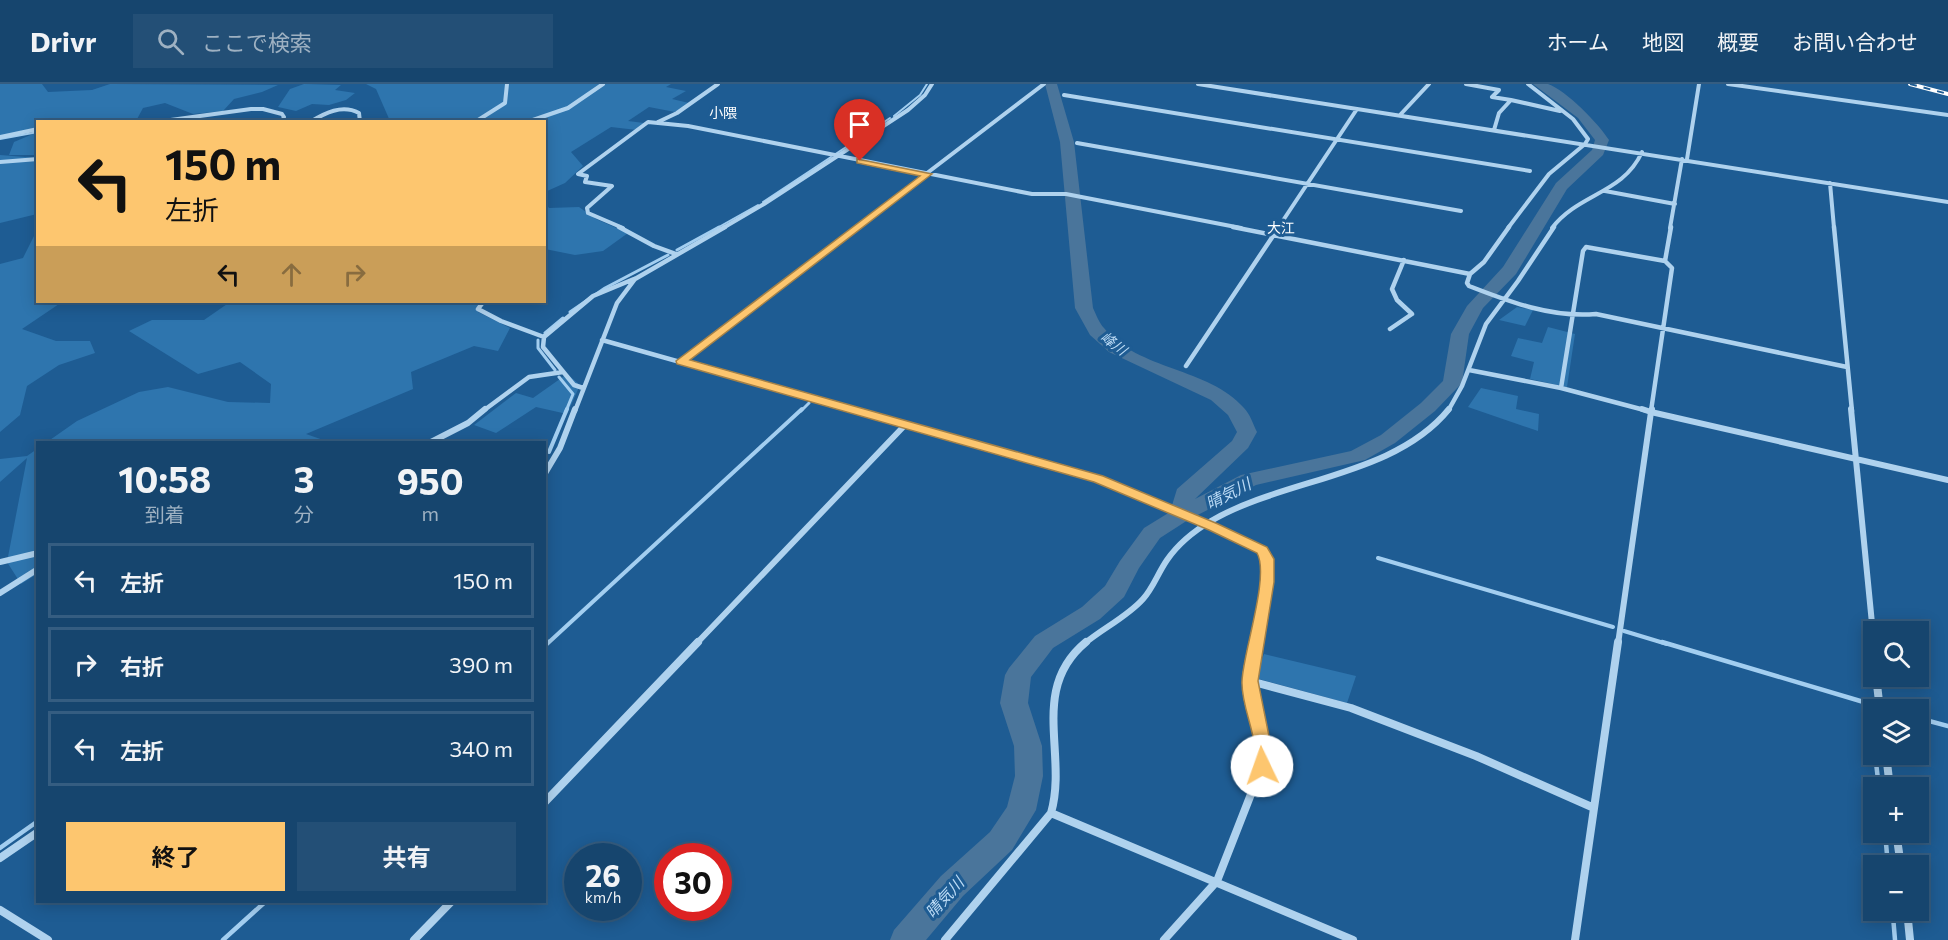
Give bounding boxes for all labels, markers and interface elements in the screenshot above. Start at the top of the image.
search box [133,14,553,68]
text: Drivr [30,24,97,58]
icon: search [154,25,187,58]
text: ここで検索 [202,29,312,56]
text: ホーム [1547,29,1609,54]
text: 地図 [1642,29,1684,54]
text: 概要 [1717,29,1759,54]
text: お問い合わせ [1792,29,1918,54]
pin [834,99,885,161]
district label: 小隈 [709,104,737,121]
icon: arrive [843,108,876,141]
text: 150 m [165,137,281,189]
icon: left [66,144,144,222]
text: 左折 [165,193,219,226]
district label: 大江 [1267,219,1295,236]
icon: left [212,258,245,291]
icon: ahead [275,258,308,291]
icon: right [338,258,371,291]
water label: 峰川 [1098,328,1132,359]
text: 10:58 [118,456,211,500]
text: 3 [293,456,314,500]
text: 950 [397,458,464,502]
water label: 晴気川 [1202,473,1255,512]
text: m [421,501,439,525]
text: 到着 [145,502,185,526]
text: 分 [294,502,314,526]
icon: left [69,564,102,597]
text: 150 m [453,567,513,594]
text: 左折 [120,569,164,596]
map controls [1863,621,1929,921]
button: search [1863,621,1929,687]
icon: right [69,648,102,681]
text: 390 m [449,651,513,678]
text: 右折 [120,653,164,680]
button: layers [1863,699,1929,765]
icon: left [69,732,102,765]
position arrow [1230,734,1294,798]
text: 340 m [449,735,513,762]
text: 左折 [120,737,164,764]
button: + [1863,777,1929,843]
button: 終了 [66,822,285,891]
button: 共有 [297,822,516,891]
speed limit sign: 30 [654,843,732,921]
button: − [1863,855,1929,921]
text: 26 [585,856,621,893]
water label: 晴気川 [921,871,968,921]
text: km/h [585,888,621,906]

